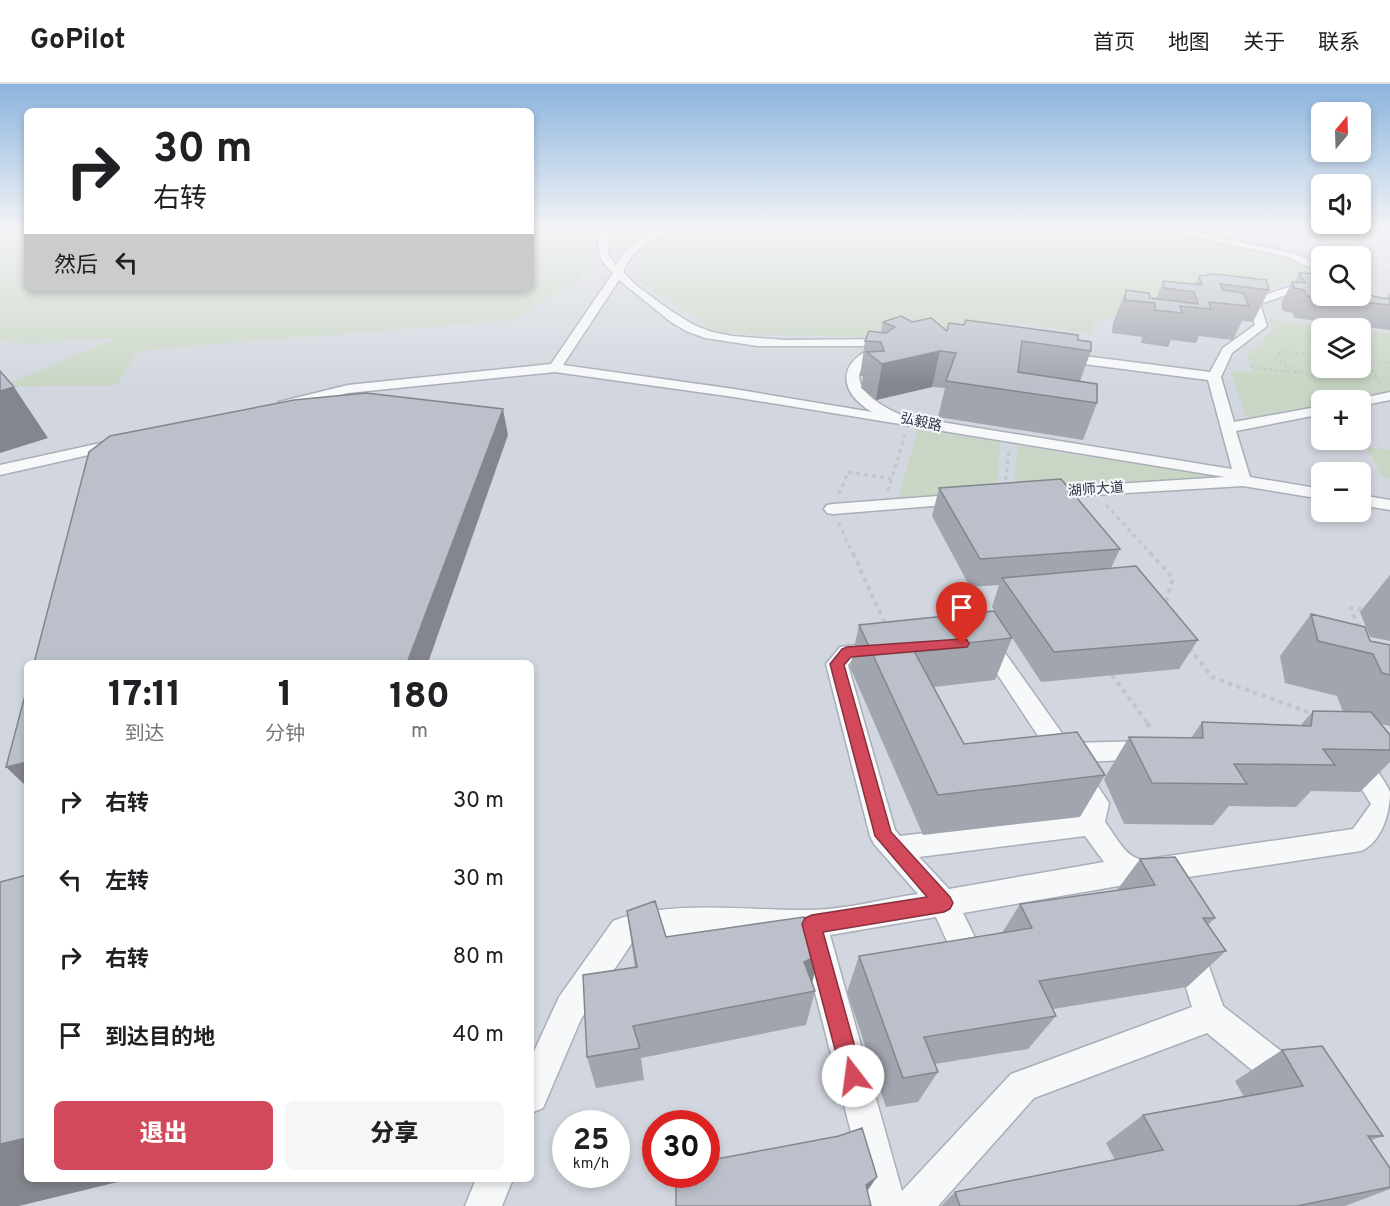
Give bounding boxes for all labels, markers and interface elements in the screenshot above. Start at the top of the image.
text: GoPilot [30,23,125,59]
text: 首页 [1093,30,1135,57]
text: 地图 [1168,30,1210,57]
text: 关于 [1243,30,1285,57]
text: 联系 [1318,30,1360,57]
north arrow [1311,102,1371,162]
map controls [1311,102,1371,522]
text: 30 m [153,124,252,177]
icon: right [54,132,132,210]
button: sound [1311,174,1371,234]
text: 右转 [153,183,207,217]
icon: left [110,246,143,279]
button: search [1311,246,1371,306]
text: 然后 [54,253,98,280]
button: layers [1311,318,1371,378]
button: + [1311,390,1371,450]
street label: 弘毅路 [899,410,943,436]
button: − [1311,462,1371,522]
street label: 湖师大道 [1067,480,1125,500]
pin [936,582,987,644]
icon: arrive [945,591,978,624]
text: 17:11 [108,673,181,719]
text: 1 [278,673,293,719]
text: 180 [389,675,450,721]
text: m [411,719,428,745]
text: 到达 [125,722,165,748]
text: 分钟 [265,722,305,748]
icon: right [54,785,87,818]
text: 30 m [453,788,504,815]
text: 右转 [105,791,149,818]
icon: left [54,863,87,896]
text: 30 m [453,866,504,893]
text: 左转 [105,869,149,896]
icon: right [54,941,87,974]
text: 80 m [453,944,504,971]
text: 右转 [105,947,149,974]
icon: arrive [54,1019,87,1052]
text: 40 m [452,1022,504,1049]
text: 到达目的地 [105,1025,215,1052]
position arrow [821,1044,885,1108]
button: 退出 [54,1101,273,1170]
button: 分享 [285,1101,504,1170]
speed limit sign: 30 [642,1110,720,1188]
text: 25 [573,1123,609,1160]
text: km/h [573,1155,609,1174]

